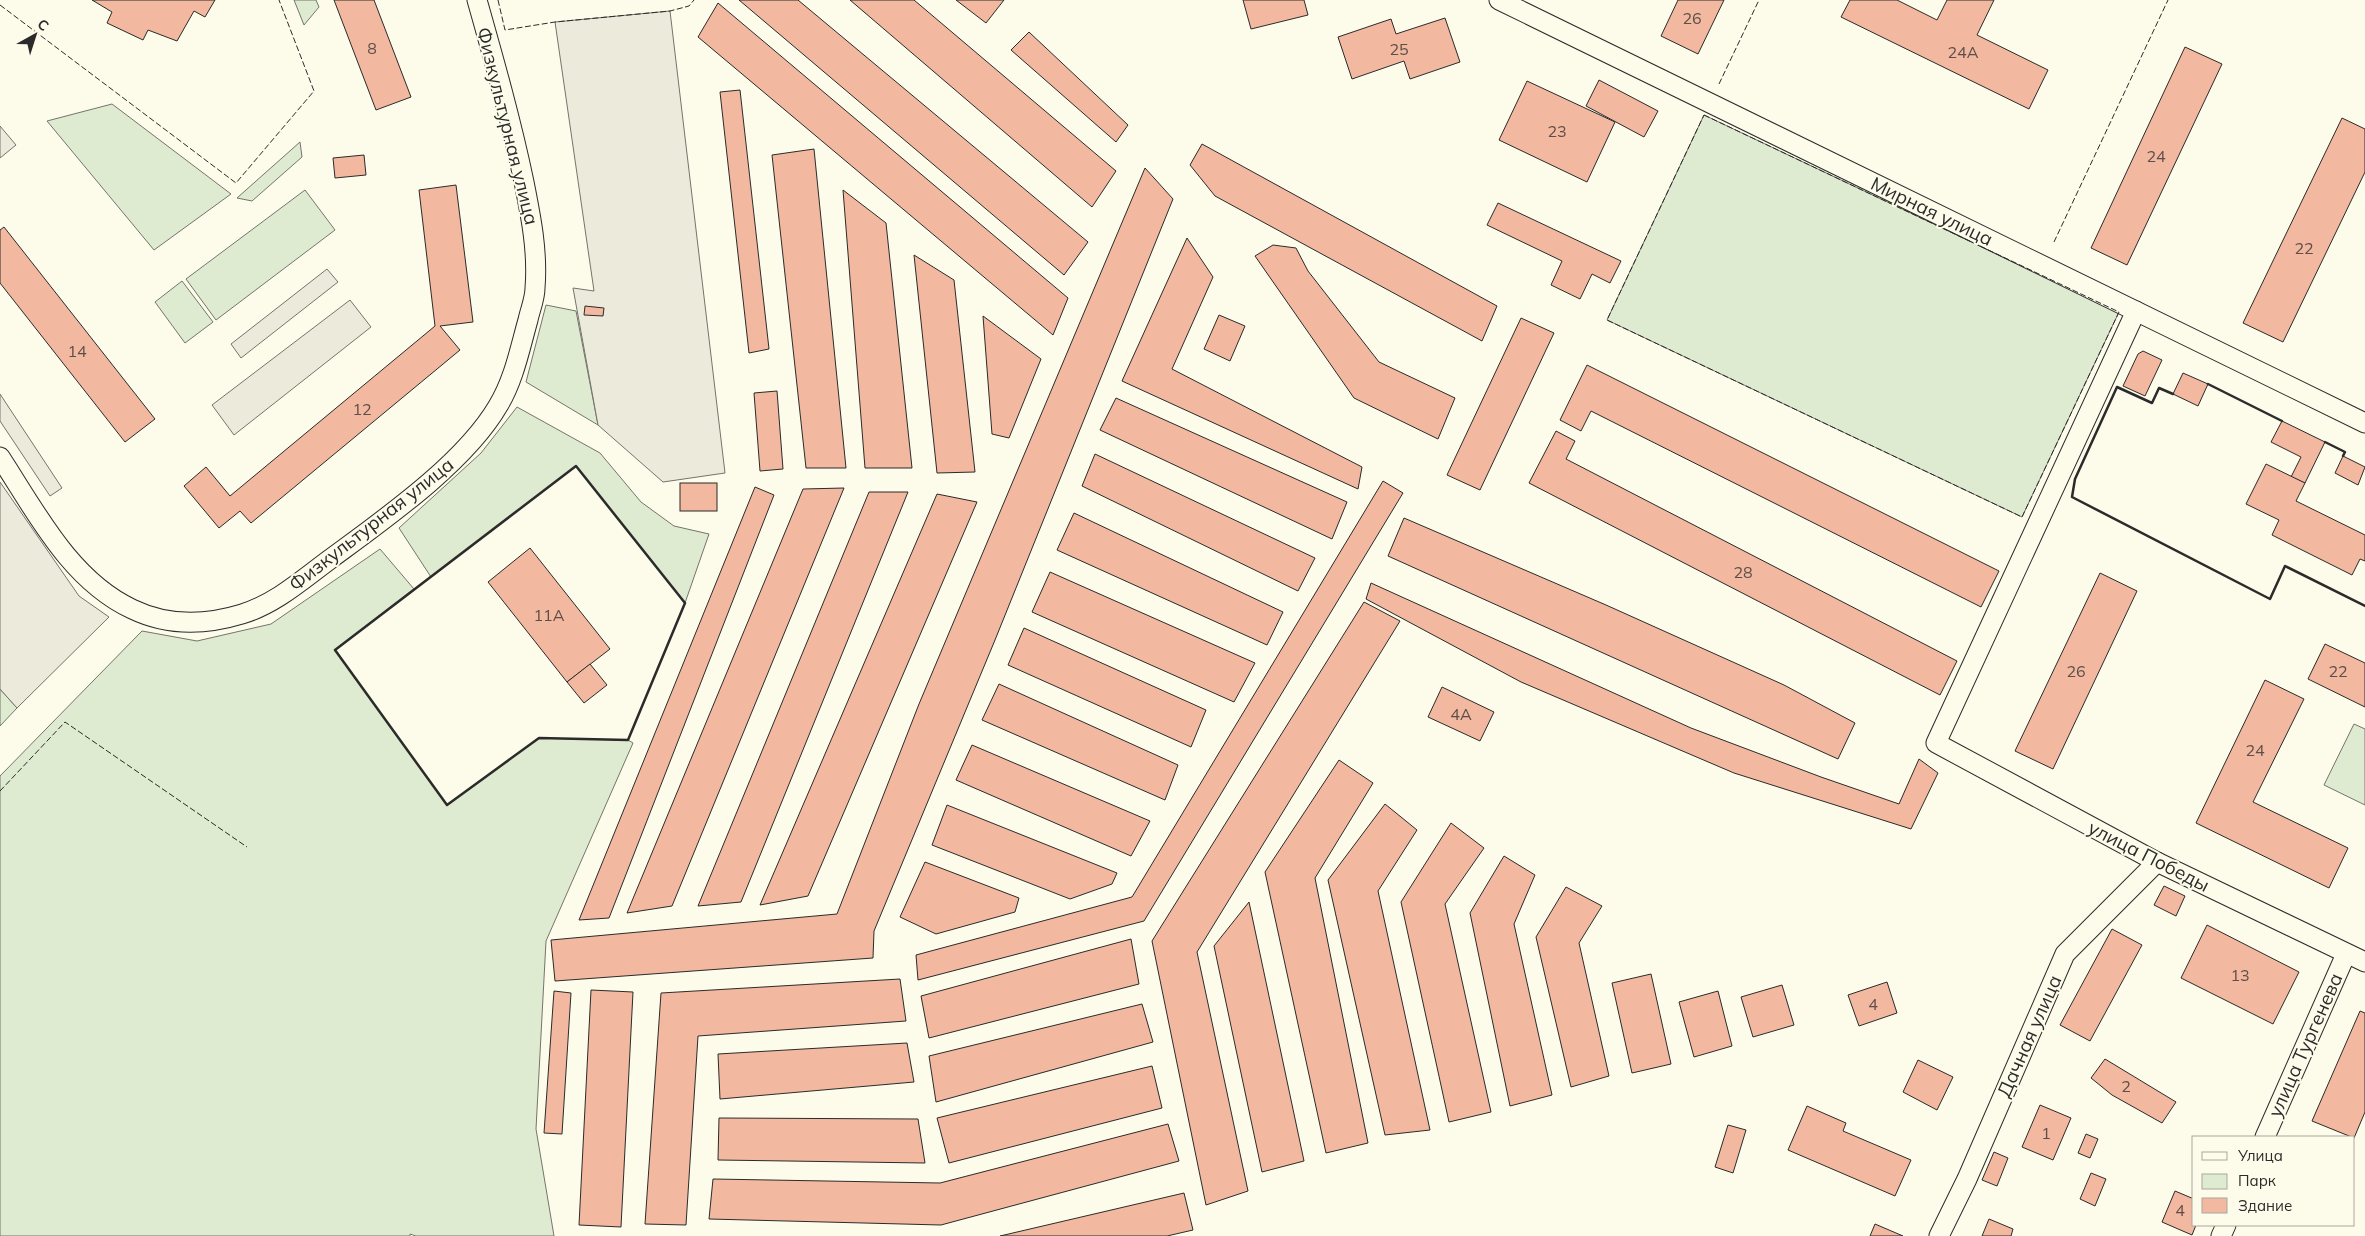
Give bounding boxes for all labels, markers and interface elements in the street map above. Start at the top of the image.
house number: 26 [1682,8,1702,28]
north arrow [10,10,60,60]
text: С [34,15,53,35]
street label: Физкультурная улица [472,25,544,227]
house number: 8 [367,38,377,58]
house number: 25 [1389,39,1409,59]
house number: 24А [1948,42,1979,62]
house number: 23 [1547,121,1567,141]
house number: 24 [2146,146,2166,166]
street label: Мирная улица [1867,171,1997,251]
house number: 22 [2294,238,2314,258]
house number: 14 [67,341,87,361]
house number: 12 [352,399,372,419]
street label: Физкультурная улица [284,452,458,596]
house number: 28 [1733,562,1753,582]
house number: 11А [534,605,565,625]
house number: 26 [2066,661,2086,681]
house number: 22 [2328,661,2348,681]
house number: 4А [1450,704,1472,724]
house number: 24 [2245,740,2265,760]
street label: улица Победы [2084,815,2214,897]
house number: 13 [2230,965,2250,985]
street label: улица Тургенева [2262,969,2348,1121]
street label: Дачная улица [1991,971,2067,1101]
house number: 4 [1868,994,1878,1014]
house number: 2 [2121,1076,2131,1096]
house number: 1 [2041,1123,2051,1143]
legend [2192,1136,2355,1226]
text: Улица [2237,1146,2283,1165]
text: Парк [2238,1171,2277,1190]
text: Здание [2238,1196,2292,1215]
house number: 4 [2175,1200,2185,1220]

